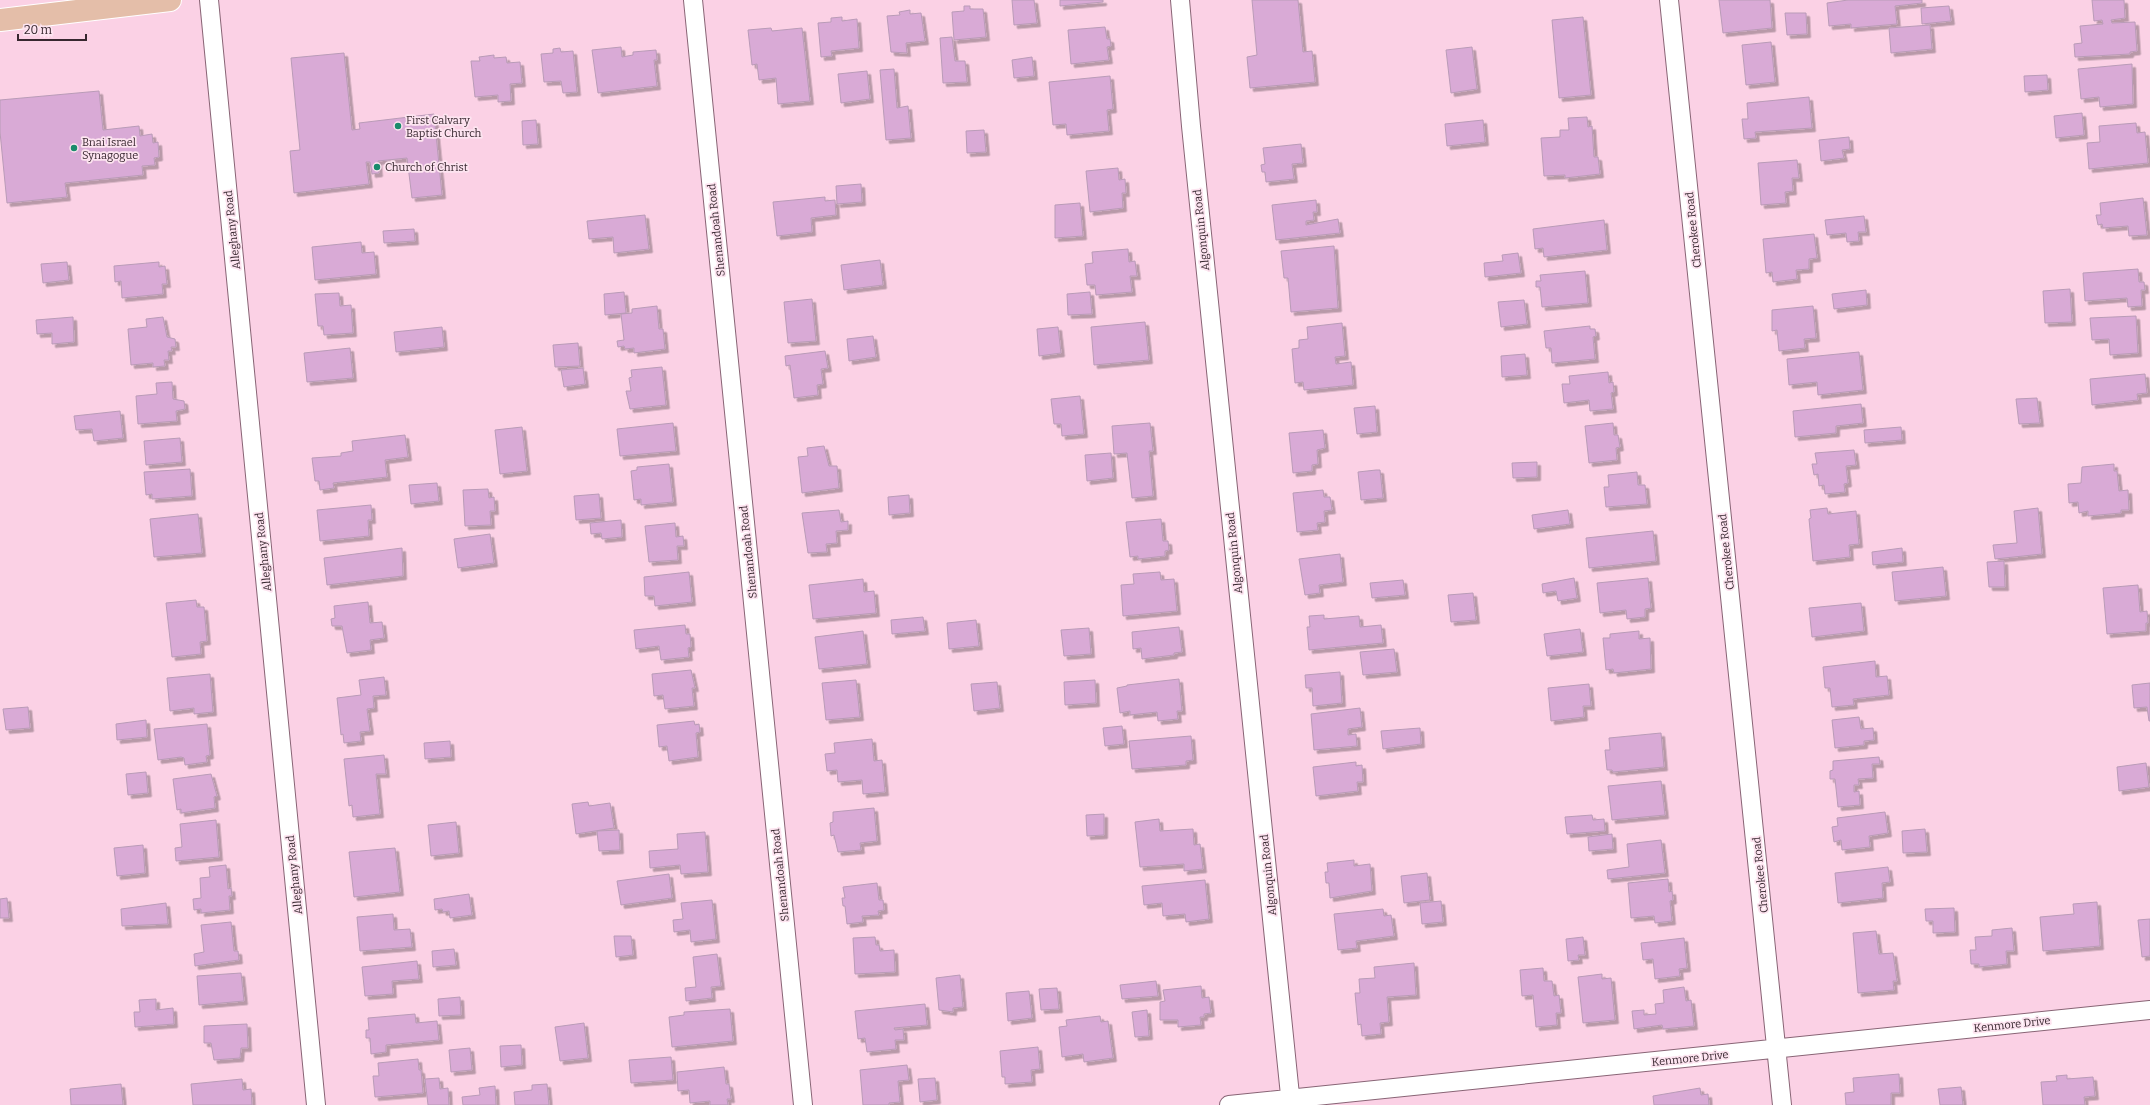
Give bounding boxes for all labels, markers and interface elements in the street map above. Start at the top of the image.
scale bar [18,16,86,42]
text: 20 m [24,23,53,37]
place label: First Calvary Baptist Church [406,114,482,140]
marker: First Calvary Baptist Church [393,121,403,131]
place label: Bnai Israel Synagogue [82,136,138,162]
marker: Bnai Israel Synagogue [69,143,79,153]
place label: Church of Christ [385,161,468,174]
marker: Church of Christ [372,162,382,172]
street label: Shenandoah Road [705,182,728,277]
street label: Algonquin Road [1191,188,1212,271]
street label: Alleghany Road [222,189,243,270]
street label: Cherokee Road [1683,191,1704,269]
street label: Shenandoah Road [737,504,760,599]
street label: Alleghany Road [253,511,274,592]
street label: Algonquin Road [1224,511,1245,594]
street label: Cherokee Road [1716,513,1737,591]
street label: Shenandoah Road [769,827,792,922]
street label: Algonquin Road [1258,833,1279,916]
street label: Alleghany Road [284,834,305,915]
street label: Cherokee Road [1750,836,1771,914]
street label: Kenmore Drive [1973,1014,2051,1035]
street label: Kenmore Drive [1651,1048,1729,1069]

